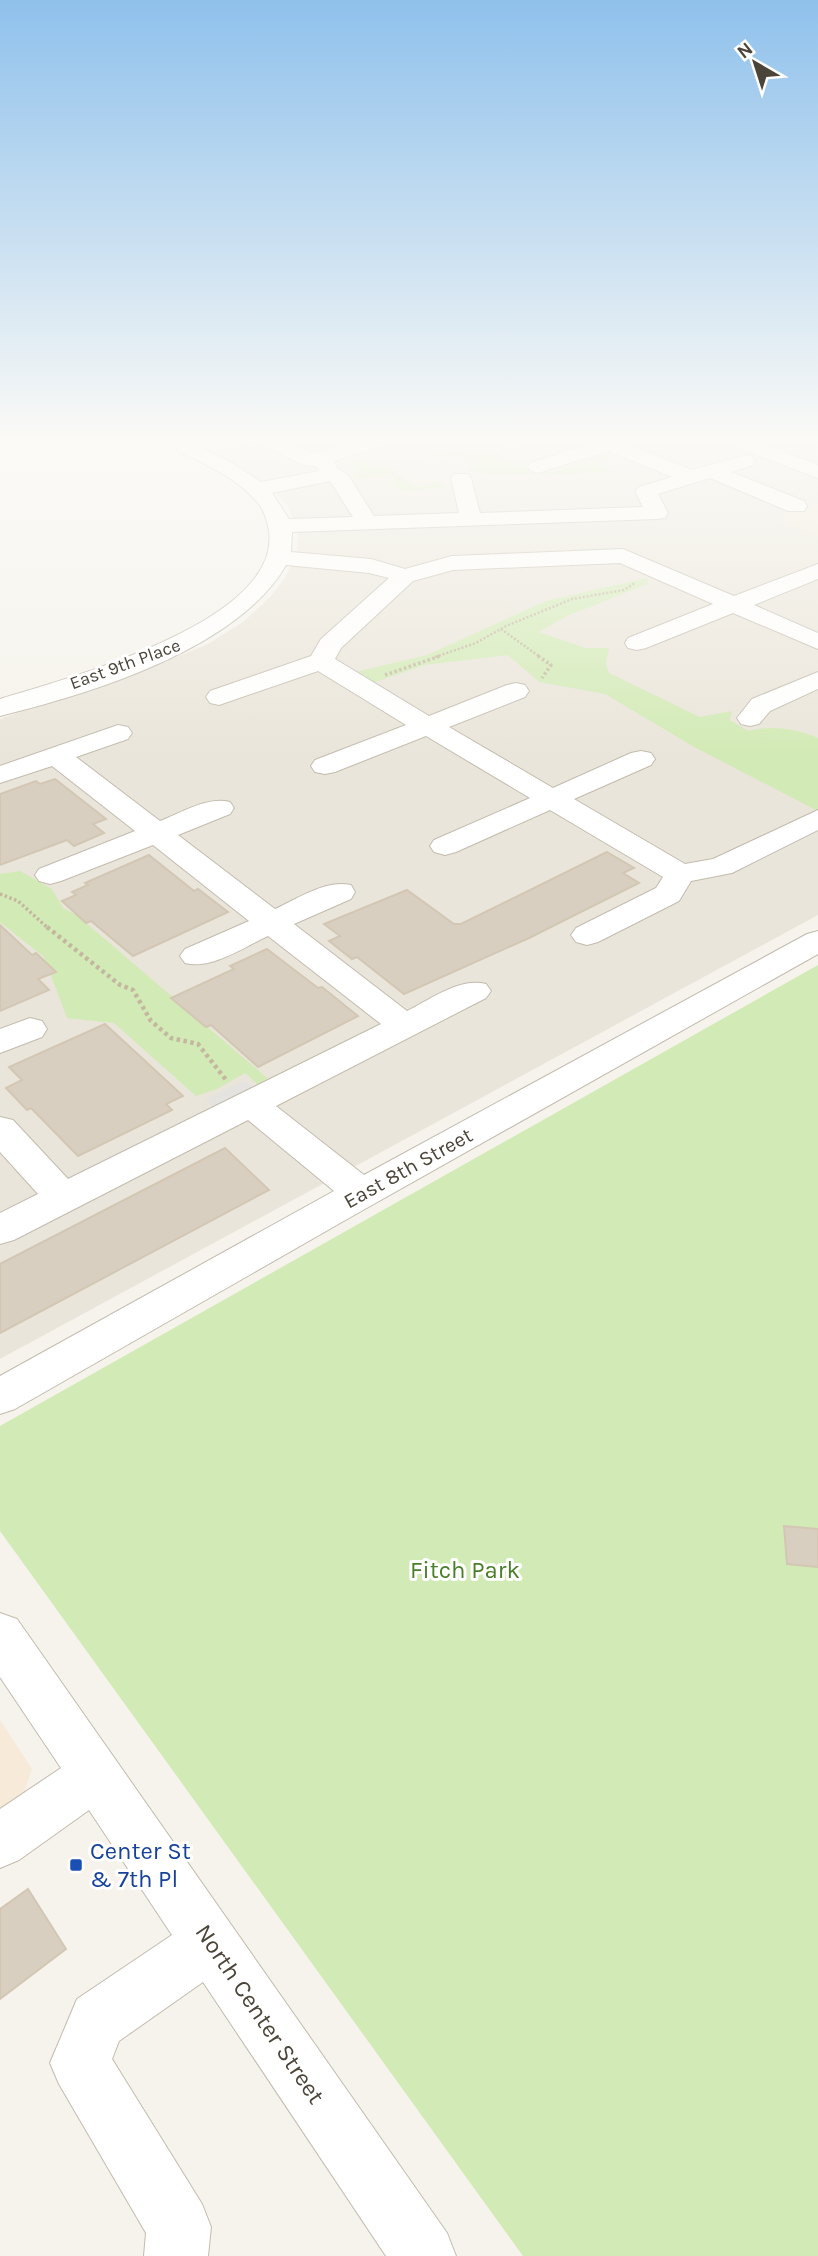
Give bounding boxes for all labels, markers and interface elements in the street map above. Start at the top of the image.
north arrow [720,28,790,98]
text: N [733,38,757,63]
street label: East 9th Place [67,634,183,694]
street label: East 8th Street [339,1123,477,1213]
park label: Fitch Park [410,1556,520,1584]
place label: Center St & 7th Pl [90,1837,191,1893]
marker: Center St & 7th Pl [68,1857,84,1873]
street label: North Center Street [190,1919,330,2109]

